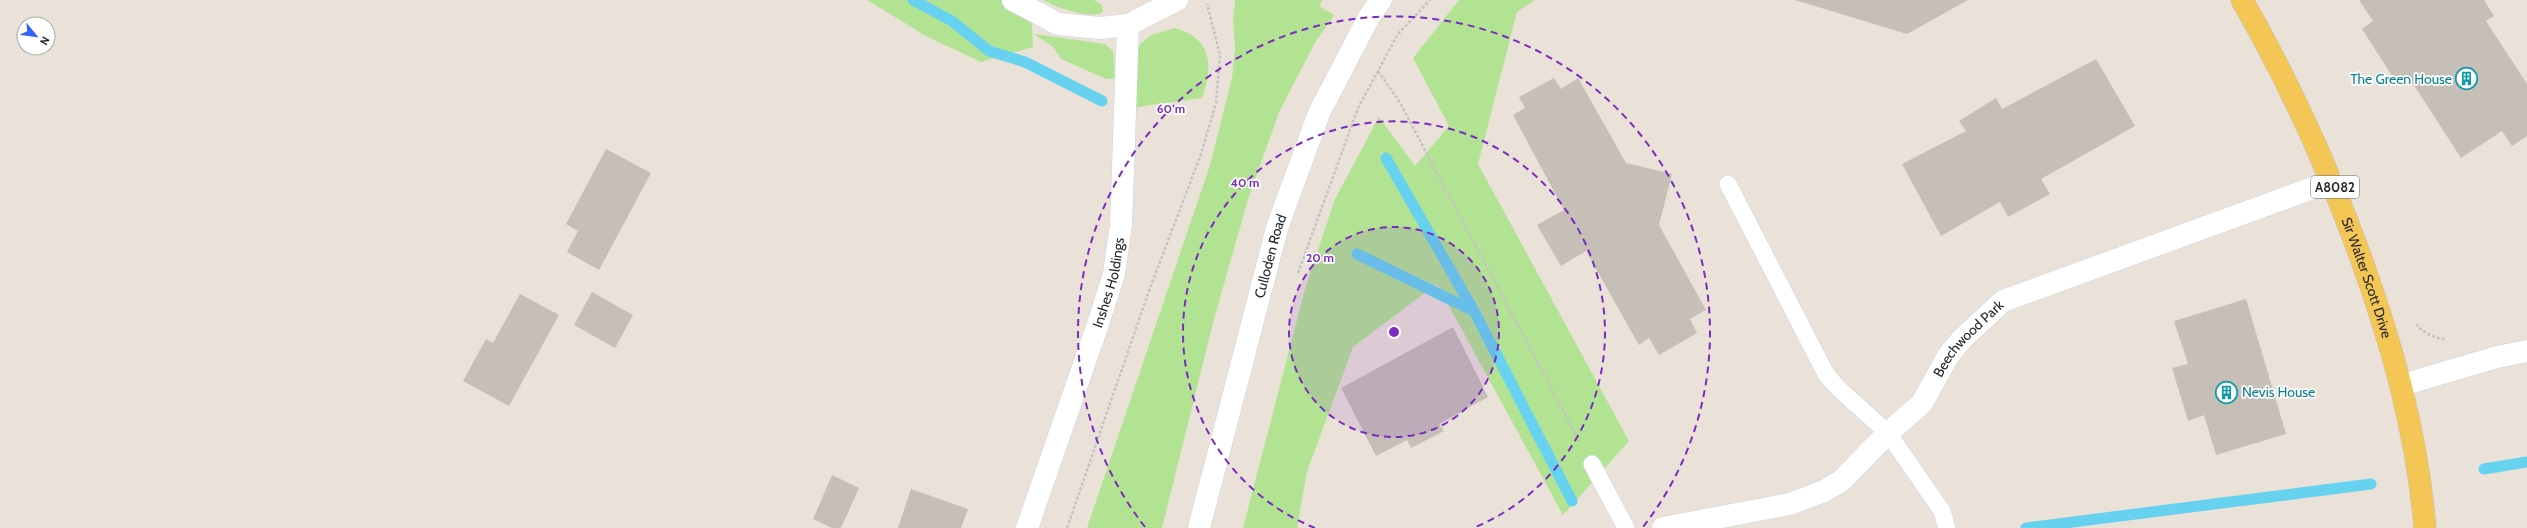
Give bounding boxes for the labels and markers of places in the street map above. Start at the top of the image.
building icon: The Green House [2454,66,2480,92]
place label: The Green House [2350,70,2452,88]
centre of rings [1387,325,1401,339]
building icon: Nevis House [2214,379,2240,405]
place label: Nevis House [2242,383,2315,401]

